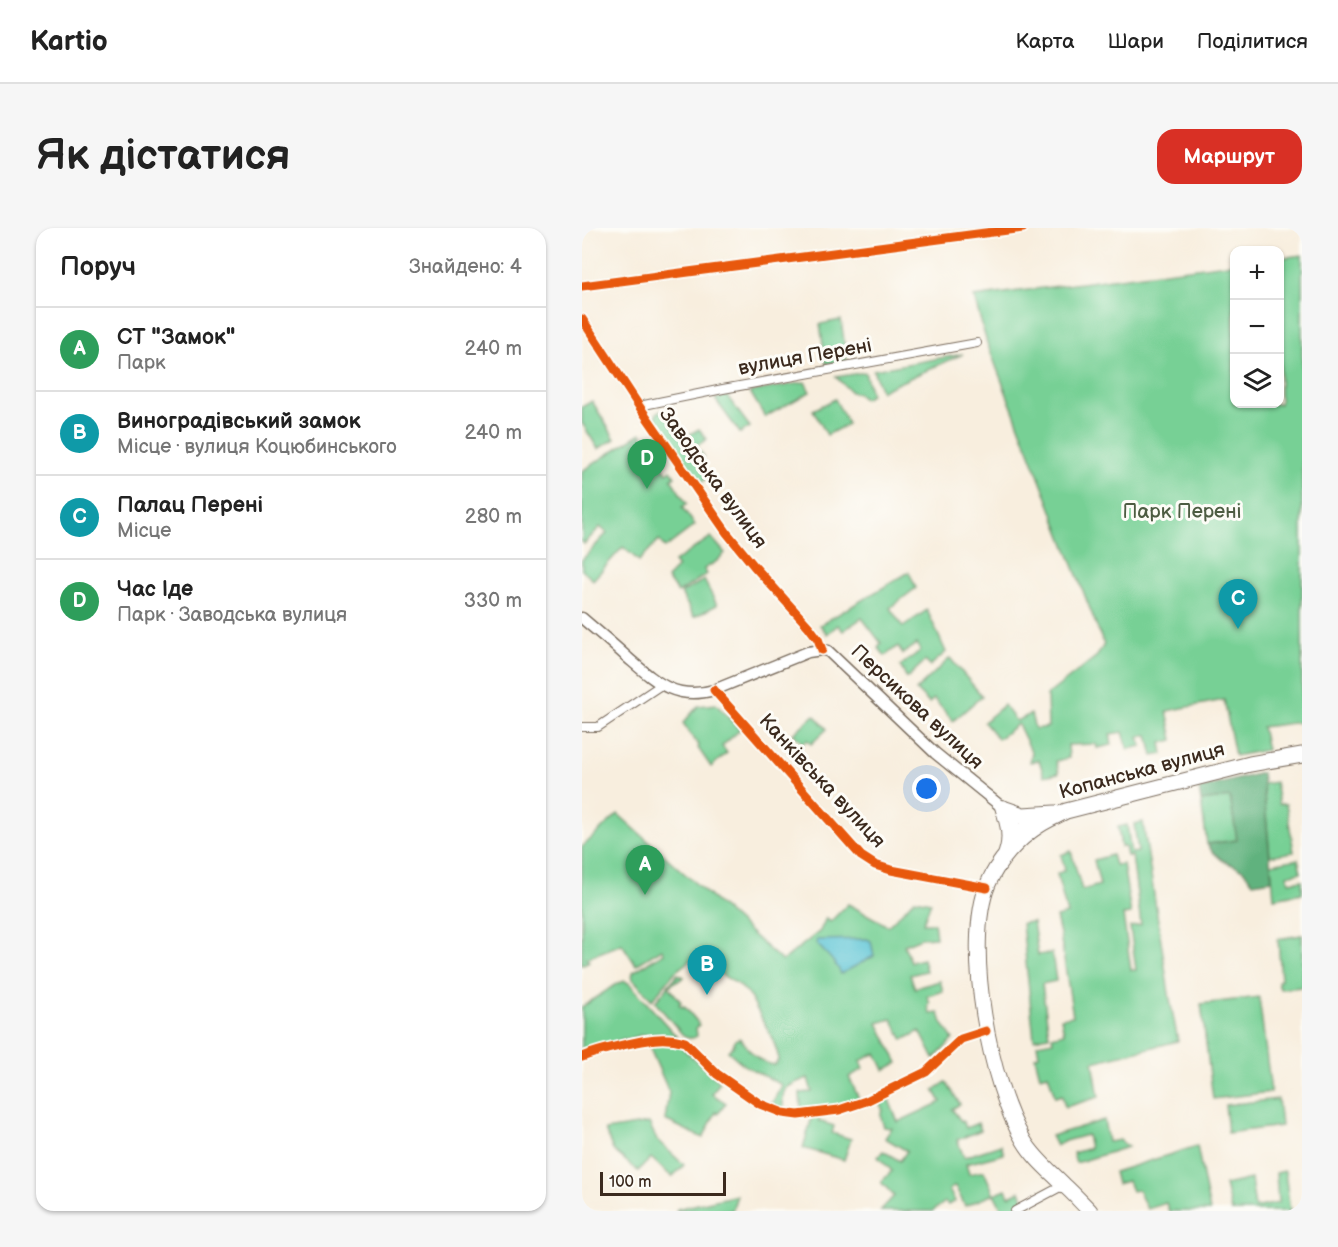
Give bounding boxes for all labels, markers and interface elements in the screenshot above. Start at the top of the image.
text: Kartio [30,25,108,58]
text: Карта [1015,29,1075,54]
text: Шари [1108,29,1164,54]
text: Поділитися [1197,29,1308,54]
button: Маршрут [1157,129,1302,184]
text: Як дістатися [36,131,290,182]
map controls [1230,246,1284,408]
button: + [1230,246,1284,300]
text: Поруч [60,252,136,283]
text: Знайдено: 4 [409,255,522,279]
button: − [1230,300,1284,354]
text: СТ "Замок" [117,324,235,351]
street label: вулиця Перені [736,333,874,381]
text: A [73,337,86,361]
text: 240 m [465,337,522,361]
text: Парк [117,351,166,375]
button: layers [1230,354,1284,408]
street label: Заводська вулиця [654,403,772,553]
text: Виноградівський замок [117,408,361,435]
text: B [72,421,87,445]
text: 240 m [465,421,522,445]
text: Місце · вулиця Коцюбинського [117,435,397,459]
pin: D [628,440,666,489]
text: Палац Перені [117,492,263,519]
park label: Парк Перені [1123,500,1241,524]
text: C [72,505,87,529]
text: 280 m [465,505,522,529]
text: Місце [117,519,171,543]
text: Час Іде [117,576,193,603]
pin: C [1218,580,1258,629]
text: D [73,589,86,613]
text: 330 m [464,589,522,613]
text: Парк · Заводська вулиця [117,603,347,627]
street label: Персикова вулиця [846,640,988,774]
street label: Канківська вулиця [754,709,890,853]
street label: Копанська вулиця [1057,737,1227,805]
your location [912,774,941,803]
pin: A [626,846,664,895]
pin: B [688,946,726,995]
scale bar [600,1169,726,1196]
text: 100 m [609,1173,652,1192]

